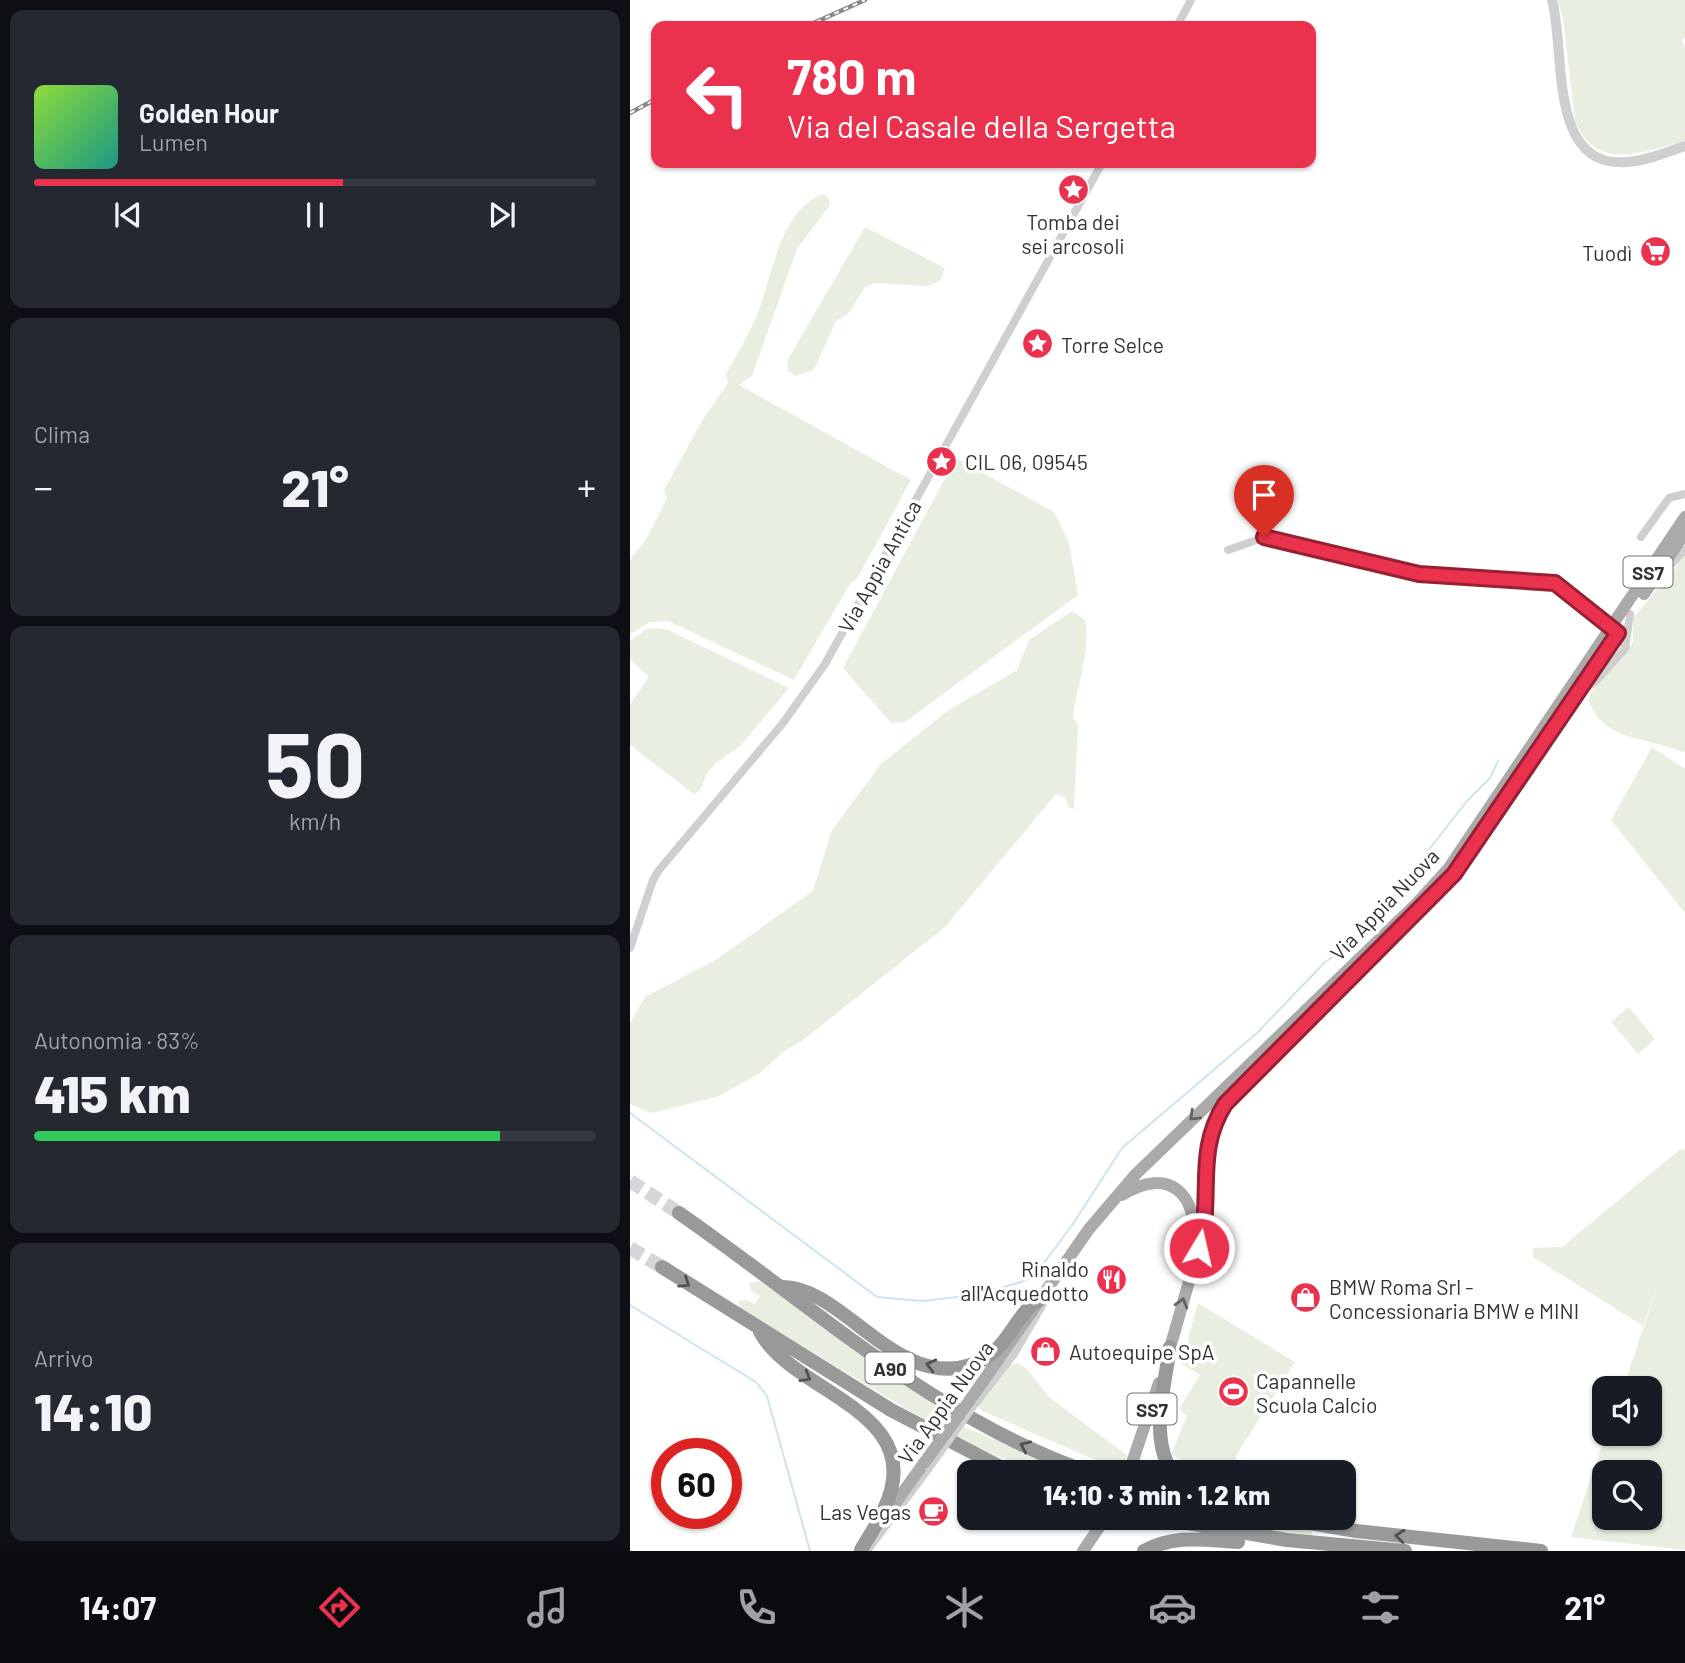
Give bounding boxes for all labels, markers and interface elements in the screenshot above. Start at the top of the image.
text: 780 m [787,46,916,105]
icon: left [672,49,763,140]
text: Golden Hour [139,97,279,128]
text: Via del Casale della Sergetta [787,106,1176,144]
text: Lumen [139,128,208,156]
place icon: Tomba dei sei arcosoli [1056,172,1090,206]
icon: previous [109,196,147,234]
icon: pause [296,196,334,234]
icon: next [483,196,521,234]
place label: Tomba dei sei arcosoli [1021,209,1125,258]
supermarket icon: Tuodì [1638,235,1672,269]
place label: Tuodì [1582,240,1632,265]
place icon: Torre Selce [1021,327,1055,361]
place label: Torre Selce [1061,332,1164,357]
text: Clima [34,420,90,448]
place icon: CIL 06, 09545 [925,444,959,478]
place label: CIL 06, 09545 [965,449,1088,474]
text: 21° [281,455,349,517]
text: − [34,463,53,509]
text: + [577,463,596,509]
pin [1234,465,1294,537]
icon: arrive [1245,476,1283,514]
street label: Via Appia Antica [832,495,926,637]
road number: SS7 [1623,556,1672,587]
text: 50 [265,707,365,816]
text: km/h [289,807,341,835]
street label: Via Appia Nuova [1324,843,1444,965]
text: Autonomia · 83% [34,1026,200,1054]
text: 415 km [34,1061,191,1123]
one-way arrow [1189,1108,1202,1121]
position arrow [1162,1211,1236,1285]
place label: Rinaldo all'Acquedotto [960,1256,1089,1305]
restaurant icon: Rinaldo all'Acquedotto [1095,1263,1129,1297]
place label: BMW Roma Srl - Concessionaria BMW e MINI [1329,1274,1579,1323]
one-way arrow [677,1275,690,1287]
shop icon: BMW Roma Srl - Concessionaria BMW e MINI [1289,1281,1323,1315]
one-way arrow [1174,1297,1189,1309]
shop icon: Autoequipe SpA [1029,1334,1063,1368]
street label: Via Appia Nuova [892,1336,998,1468]
place label: Autoequipe SpA [1069,1339,1215,1364]
text: Arrivo [34,1344,94,1372]
road number: A90 [866,1352,914,1384]
one-way arrow [925,1359,937,1374]
place label: Capannelle Scuola Calcio [1256,1368,1378,1417]
one-way arrow [799,1369,812,1382]
sports icon: Capannelle Scuola Calcio [1216,1375,1250,1409]
map controls [1592,1376,1662,1530]
button: sound [1592,1376,1662,1446]
text: 14:10 [34,1379,152,1441]
road number: SS7 [1128,1394,1176,1424]
speed limit sign: 60 [651,1438,742,1529]
one-way arrow [1020,1440,1033,1454]
button: search [1592,1460,1662,1530]
text: 14:10 · 3 min · 1.2 km [1043,1479,1270,1510]
cafe icon: Las Vegas [917,1494,951,1528]
place label: Las Vegas [819,1499,911,1524]
one-way arrow [1394,1529,1406,1544]
icon: directions [315,1583,364,1632]
icon: music [523,1583,572,1632]
icon: phone [732,1583,781,1632]
icon: climate [940,1583,989,1632]
icon: car [1148,1583,1197,1632]
icon: filters [1356,1583,1405,1632]
text: 14:07 [80,1588,156,1626]
text: 21° [1564,1588,1605,1626]

